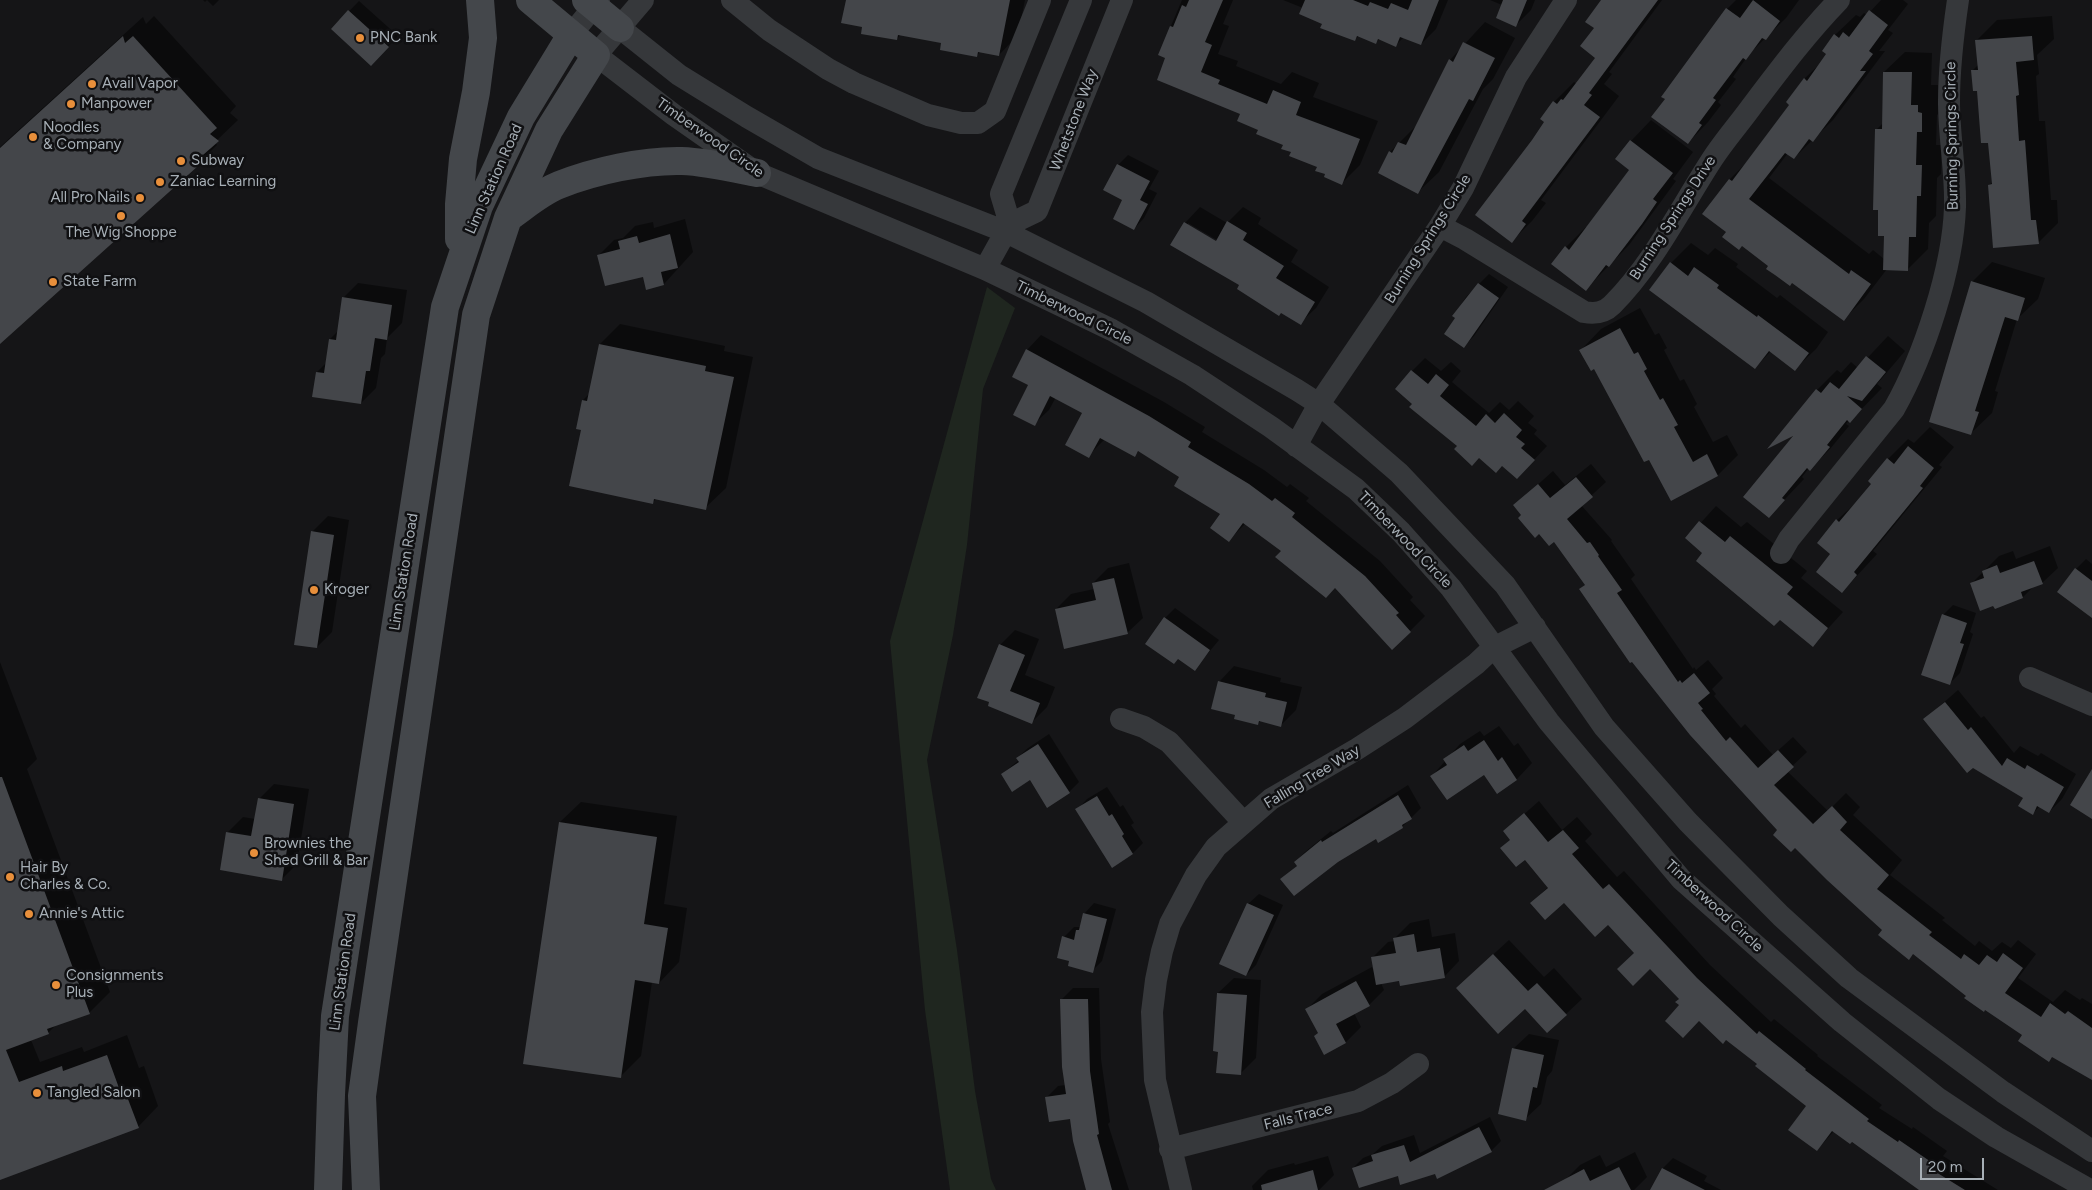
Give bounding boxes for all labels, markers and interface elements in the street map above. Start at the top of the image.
place label: PNC Bank [370,29,437,47]
marker: PNC Bank [354,32,366,44]
street label: Burning Springs Circle [1942,61,1962,211]
street label: Whetstone Way [1046,67,1102,173]
place label: Avail Vapor [102,75,178,93]
marker: Avail Vapor [86,78,98,90]
street label: Timberwood Circle [653,94,767,182]
place label: Manpower [81,95,152,113]
marker: Manpower [65,98,77,110]
place label: Noodles & Company [43,119,121,154]
street label: Linn Station Road [462,121,526,237]
marker: Noodles & Company [27,131,39,143]
place label: Subway [191,152,244,170]
street label: Burning Springs Drive [1626,152,1720,284]
marker: Subway [175,155,187,167]
street label: Burning Springs Circle [1381,171,1475,307]
place label: Zaniac Learning [170,173,276,191]
marker: Zaniac Learning [154,176,166,188]
place label: All Pro Nails [50,189,130,207]
marker: All Pro Nails [134,192,146,204]
marker: The Wig Shoppe [115,210,127,222]
place label: The Wig Shoppe [65,224,177,242]
place label: State Farm [63,273,137,291]
marker: State Farm [47,276,59,288]
street label: Timberwood Circle [1013,277,1135,349]
street label: Timberwood Circle [1354,488,1456,592]
street label: Linn Station Road [386,512,422,632]
place label: Kroger [324,581,369,599]
marker: Kroger [308,584,320,596]
street label: Falling Tree Way [1261,741,1363,813]
place label: Brownies the Shed Grill & Bar [264,835,368,870]
marker: Brownies the Shed Grill & Bar [248,847,260,859]
street label: Timberwood Circle [1661,856,1767,956]
place label: Hair By Charles & Co. [20,859,110,894]
marker: Hair By Charles & Co. [4,871,16,883]
place label: Annie's Attic [39,905,124,923]
marker: Annie's Attic [23,908,35,920]
street label: Linn Station Road [326,912,360,1032]
place label: Consignments Plus [66,967,164,1002]
marker: Consignments Plus [50,979,62,991]
place label: Tangled Salon [47,1084,140,1102]
marker: Tangled Salon [31,1087,43,1099]
street label: Falls Trace [1262,1100,1334,1134]
scale bar [1922,1148,1986,1180]
text: 20 m [1928,1158,1962,1176]

